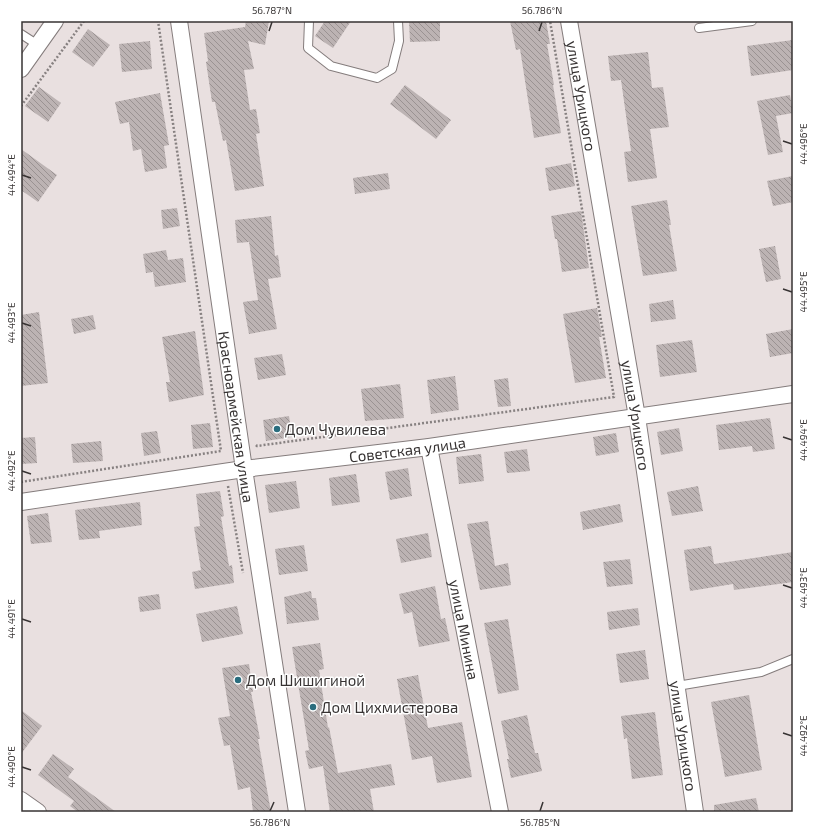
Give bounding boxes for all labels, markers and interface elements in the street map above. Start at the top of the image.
text: 56.787°N [252,4,292,16]
text: 56.786°N [522,4,562,16]
street label: улица Урицкого [563,39,600,152]
text: 44.496°E [797,123,809,165]
text: 44.494°E [5,154,17,196]
text: 44.495°E [797,271,809,312]
text: 44.493°E [5,302,17,344]
street label: Красноармейская улица [215,330,258,504]
street label: улица Урицкого [617,359,654,472]
text: 44.494°E [797,419,809,461]
place label: Дом Чувилева [285,420,386,439]
marker: Дом Чувилева [272,424,282,434]
street label: Советская улица [348,433,467,465]
text: 44.492°E [5,450,17,492]
text: 44.493°E [797,567,809,609]
street label: улица Минина [445,578,483,681]
text: 44.491°E [5,599,17,639]
place label: Дом Шишигиной [246,671,365,689]
marker: Дом Шишигиной [233,675,243,685]
street label: улица Урицкого [666,679,701,792]
place label: Дом Цихмистерова [321,698,458,716]
marker: Дом Цихмистерова [308,702,318,712]
text: 44.492°E [797,715,809,757]
text: 44.490°E [5,746,17,788]
text: 56.786°N [250,816,290,828]
text: 56.785°N [520,816,560,828]

